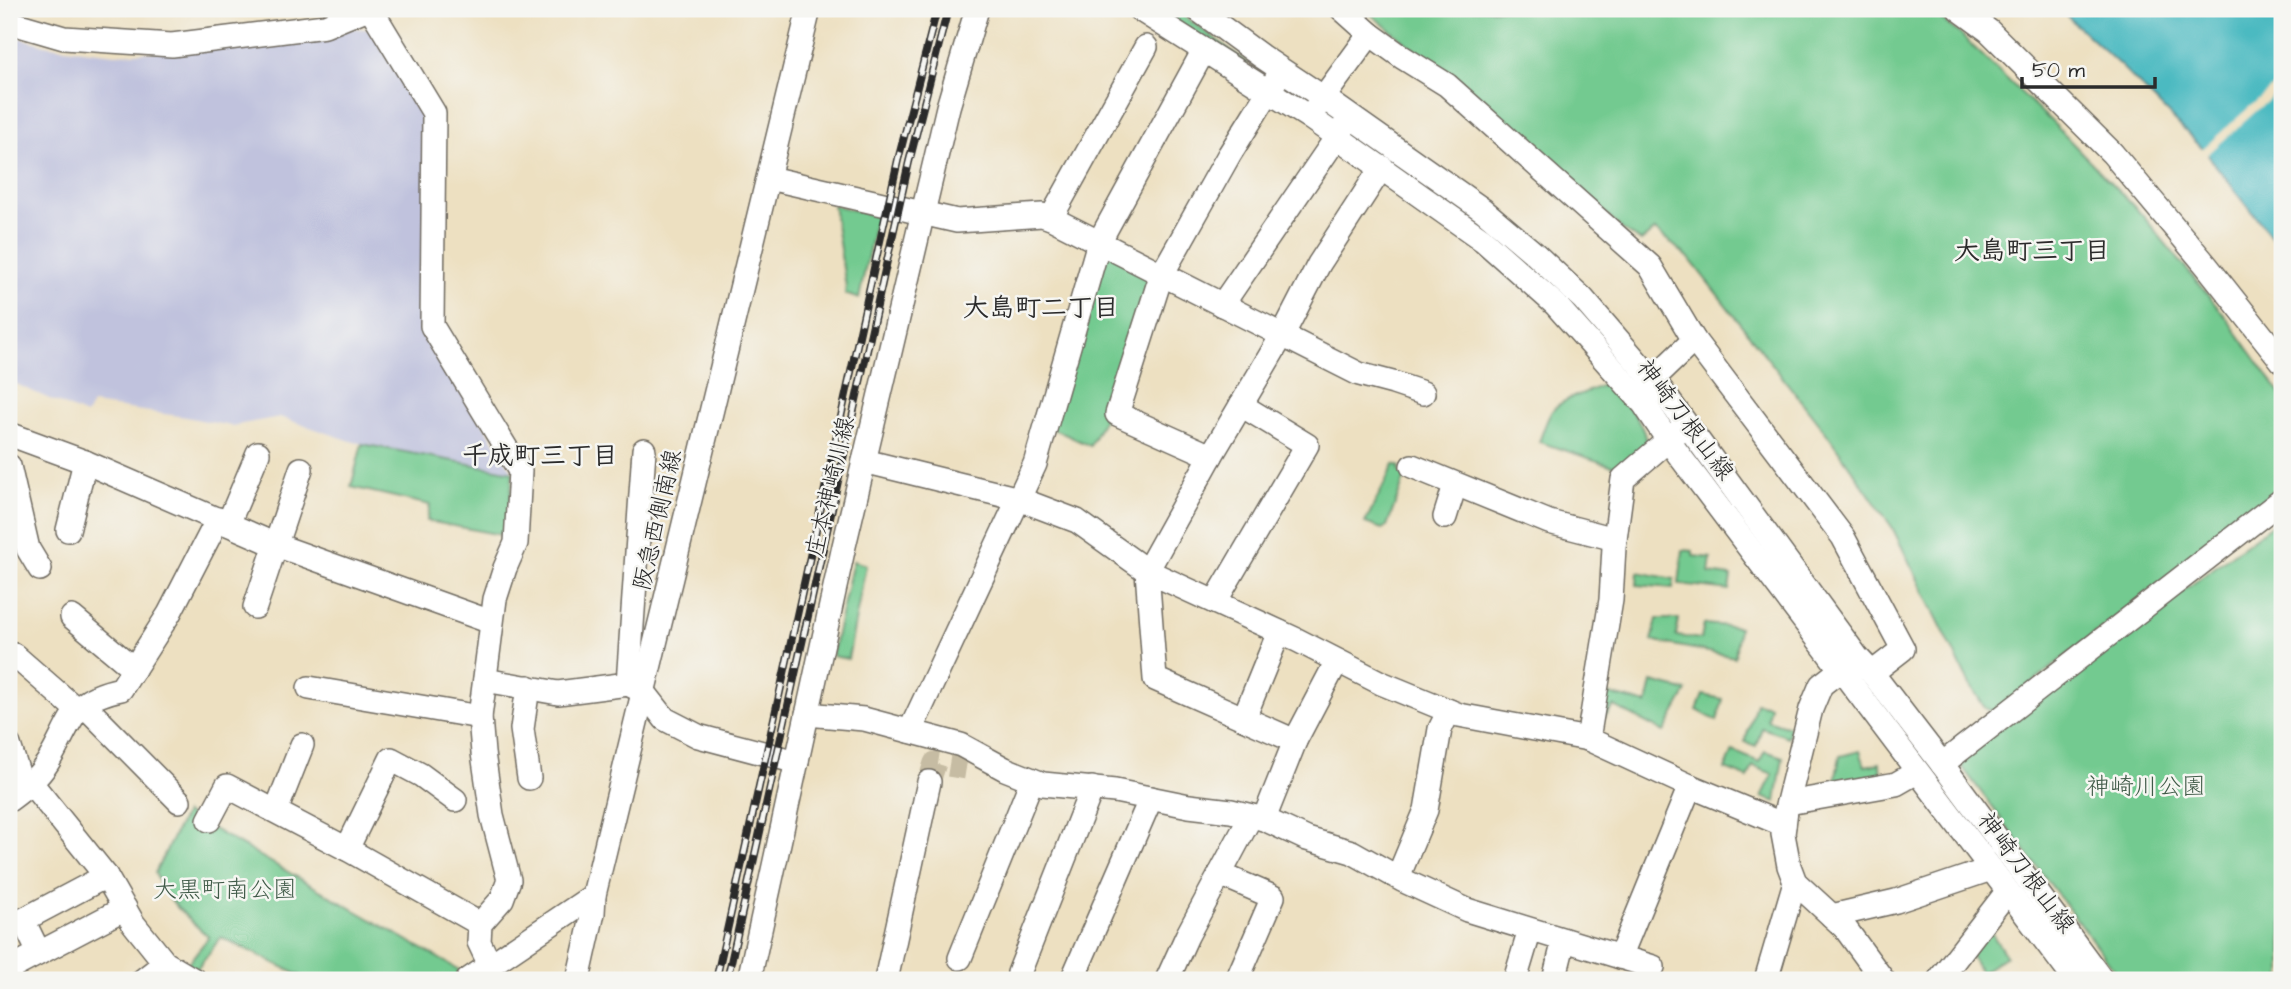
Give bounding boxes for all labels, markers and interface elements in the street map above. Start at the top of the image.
scale bar [2022,46,2154,90]
text: 50 m [2032,56,2086,85]
district label: 大島町三丁目 [1954,233,2110,269]
district label: 大島町二丁目 [963,290,1119,326]
street label: 神崎刀根山線 [1628,352,1742,488]
street label: 庄本神崎川線 [798,413,864,561]
district label: 千成町三丁目 [462,438,618,474]
street label: 阪急西側南線 [625,446,691,594]
park label: 神崎川公園 [2086,770,2206,804]
street label: 神崎刀根山線 [1969,805,2083,941]
park label: 大黒町南公園 [153,873,297,907]

